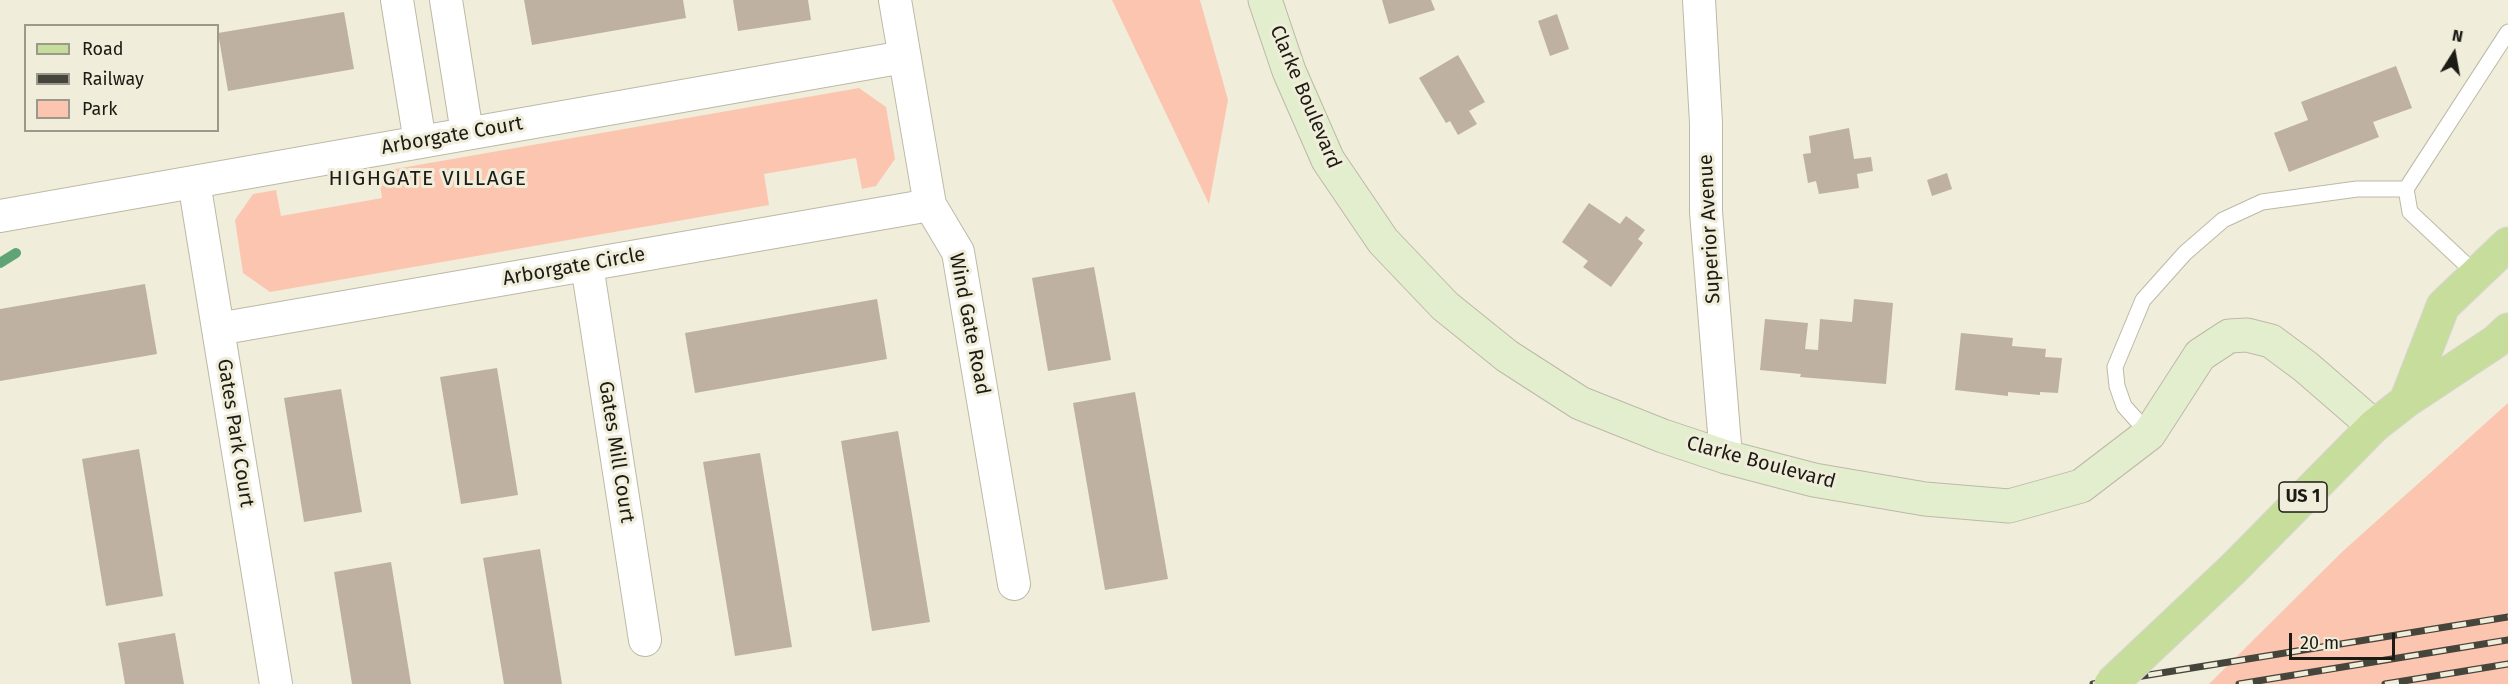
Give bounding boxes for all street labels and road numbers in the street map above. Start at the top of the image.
street label: Clarke Boulevard [1264,22,1346,172]
street label: Arborgate Court [379,112,525,160]
street label: Superior Avenue [1694,154,1726,304]
street label: Arborgate Circle [501,243,647,291]
street label: Wind Gate Road [943,251,995,397]
street label: Gates Park Court [211,357,259,509]
street label: Gates Mill Court [593,379,639,525]
street label: Clarke Boulevard [1684,432,1838,494]
road number: US 1 [2279,482,2327,512]

